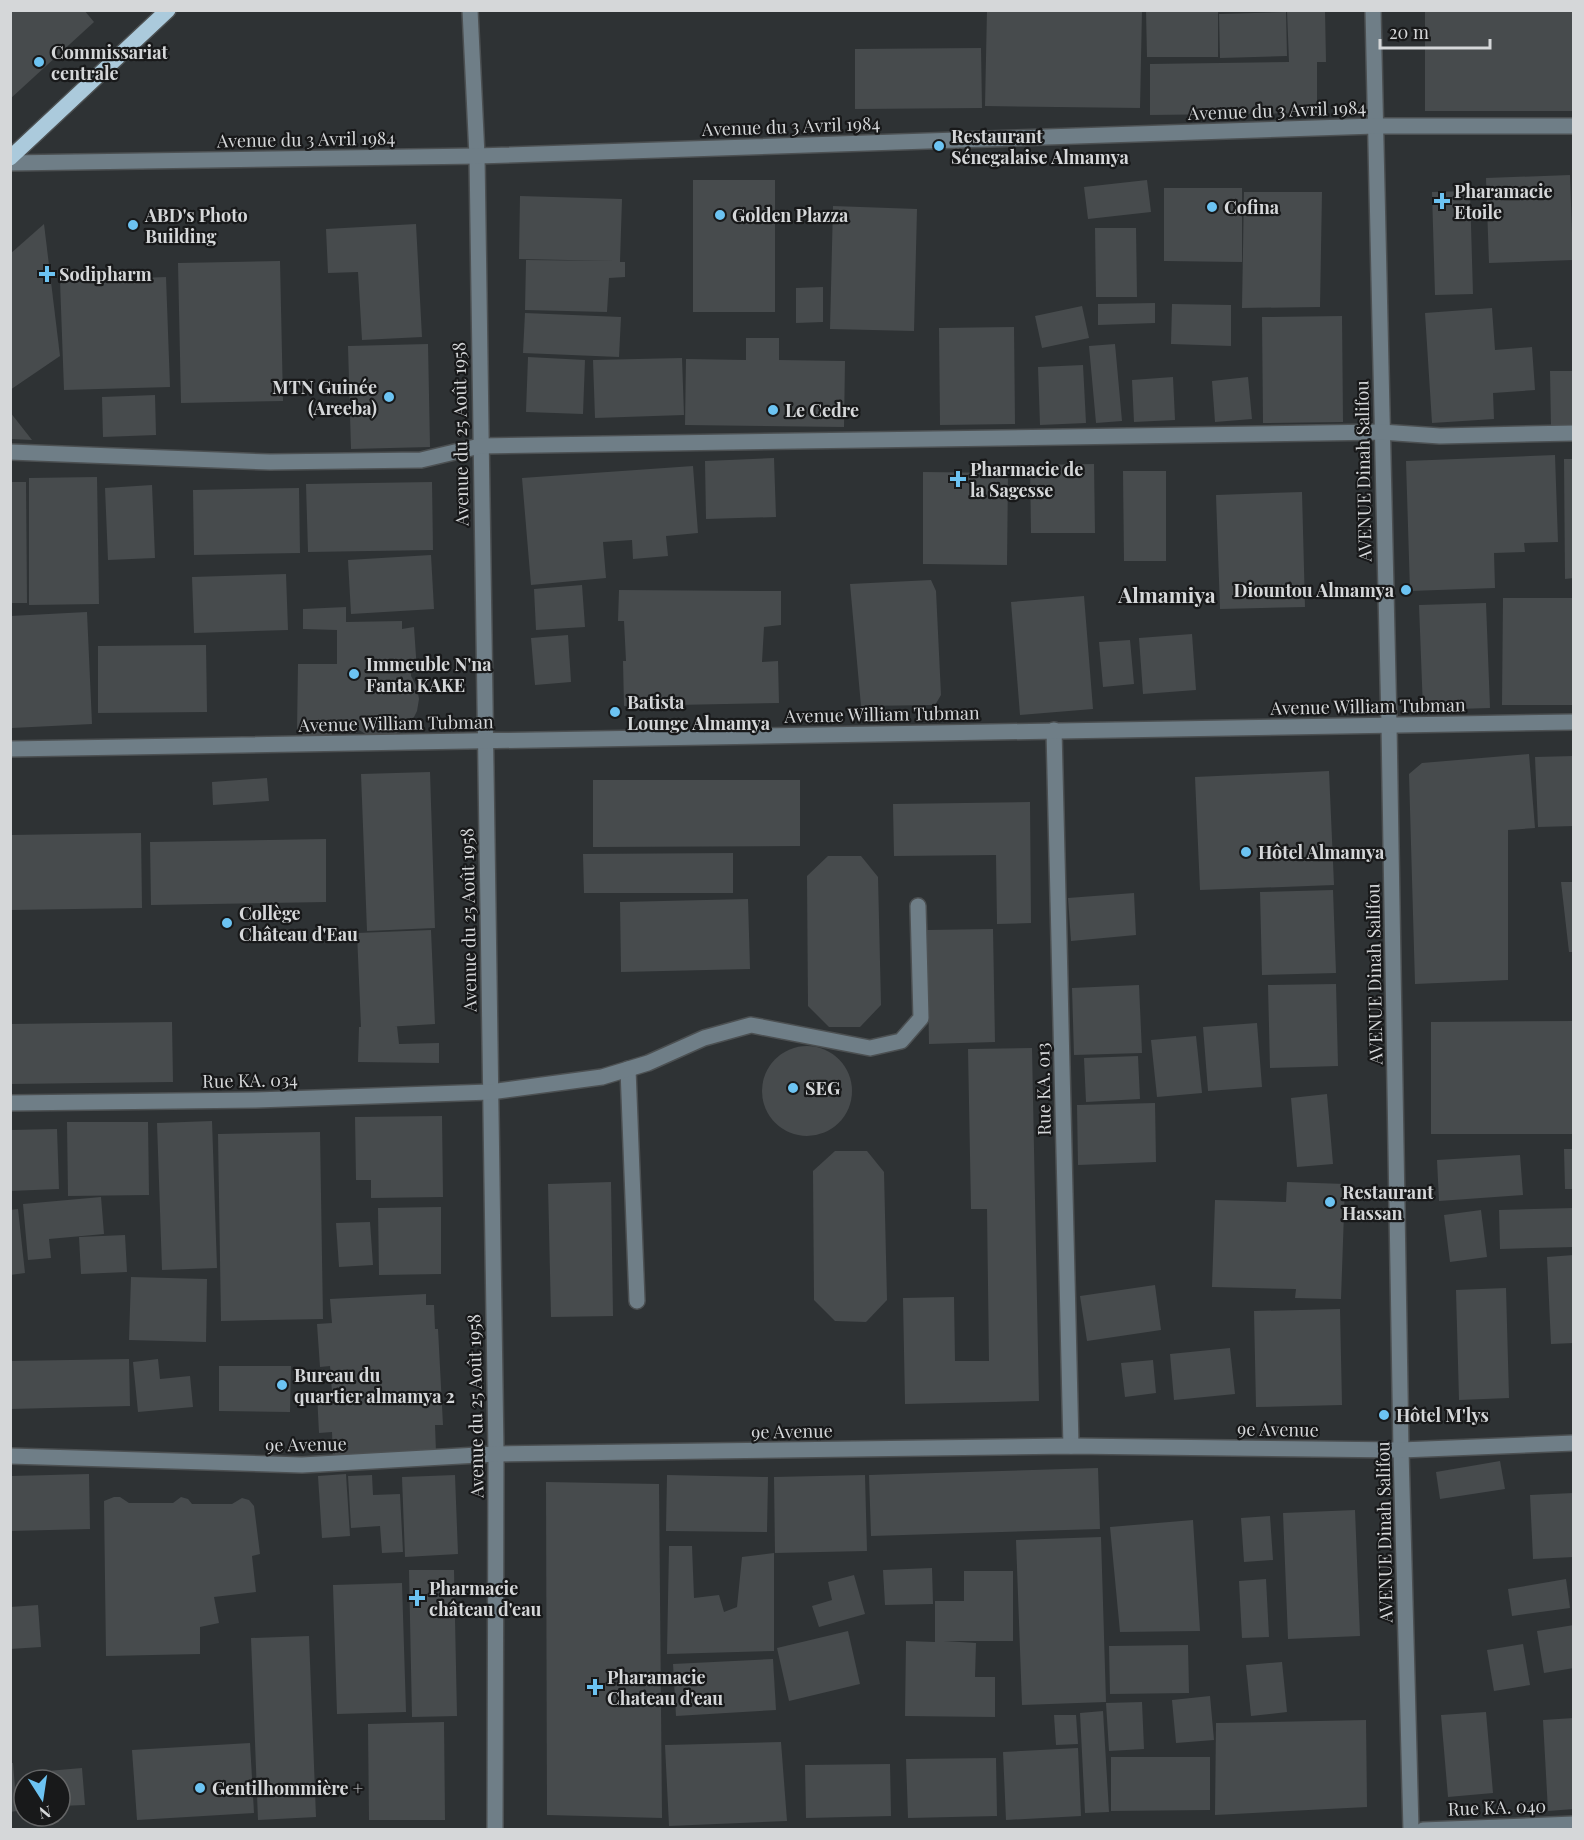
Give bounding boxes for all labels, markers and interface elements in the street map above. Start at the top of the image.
scale bar [1380,12,1490,50]
text: 20 m [1389,20,1429,44]
place label: Commissariat centrale [51,40,168,85]
marker: Commissariat centrale [32,55,46,69]
street label: Avenue du 3 Avril 1984 [1186,95,1367,125]
street label: Avenue du 3 Avril 1984 [700,111,881,141]
place label: Restaurant Sénegalaise Almamya [951,124,1130,169]
street label: Avenue du 3 Avril 1984 [216,125,395,153]
marker: Restaurant Sénegalaise Almamya [932,139,946,153]
place label: Pharamacie Etoile [1454,179,1553,224]
marker: Pharamacie Etoile [1435,194,1449,208]
place label: Cofina [1224,195,1280,219]
marker: Cofina [1205,200,1219,214]
place label: ABD's Photo Building [144,203,248,248]
place label: Golden Plazza [732,203,849,227]
marker: Golden Plazza [713,208,727,222]
marker: ABD's Photo Building [126,218,140,232]
place label: Sodipharm [59,262,153,286]
marker: Sodipharm [40,267,54,281]
street label: Avenue du 25 Août 1958 [446,342,474,527]
place label: MTN Guinée (Areeba) [272,375,377,420]
street label: AVENUE Dinah Salifou [1349,380,1377,563]
marker: MTN Guinée (Areeba) [382,390,396,404]
place label: Le Cedre [785,398,859,422]
marker: Le Cedre [766,403,780,417]
place label: Pharmacie de la Sagesse [970,457,1083,502]
marker: Pharmacie de la Sagesse [951,472,965,486]
place label: Diountou Almamya [1234,578,1395,602]
district label: Almamiya [1117,580,1216,608]
marker: Diountou Almamya [1399,583,1413,597]
place label: Immeuble N'na Fanta KAKE [366,652,492,697]
marker: Immeuble N'na Fanta KAKE [347,667,361,681]
place label: Batista Lounge Almamya [627,690,771,735]
street label: Avenue William Tubman [1269,692,1466,720]
street label: Avenue William Tubman [783,700,980,728]
marker: Batista Lounge Almamya [608,705,622,719]
street label: Avenue William Tubman [297,709,494,737]
street label: Avenue du 25 Août 1958 [454,828,482,1013]
place label: Hôtel Almamya [1258,840,1385,864]
marker: Hôtel Almamya [1239,845,1253,859]
street label: AVENUE Dinah Salifou [1360,883,1388,1066]
place label: Collège Château d'Eau [239,901,358,946]
marker: Collège Château d'Eau [220,916,234,930]
street label: Rue KA. 013 [1030,1042,1056,1136]
street label: Rue KA. 034 [202,1067,298,1093]
place label: SEG [805,1076,840,1100]
marker: SEG [786,1081,800,1095]
place label: Restaurant Hassan [1342,1180,1434,1225]
marker: Restaurant Hassan [1323,1195,1337,1209]
street label: Avenue du 25 Août 1958 [461,1314,489,1499]
place label: Bureau du quartier almamya 2 [294,1363,455,1408]
marker: Bureau du quartier almamya 2 [275,1378,289,1392]
place label: Hôtel M'lys [1396,1403,1489,1427]
marker: Hôtel M'lys [1377,1408,1391,1422]
street label: 9e Avenue [1237,1416,1319,1442]
street label: 9e Avenue [751,1418,833,1444]
street label: 9e Avenue [265,1431,347,1457]
street label: AVENUE Dinah Salifou [1370,1441,1398,1624]
place label: Pharmacie château d'eau [429,1576,541,1621]
marker: Pharmacie château d'eau [410,1591,424,1605]
place label: Pharamacie Chateau d'eau [607,1665,723,1710]
marker: Pharamacie Chateau d'eau [588,1680,602,1694]
north arrow [12,1768,72,1828]
place label: Gentilhommière + [212,1776,363,1800]
marker: Gentilhommière + [193,1781,207,1795]
street label: Rue KA. 040 [1447,1793,1547,1821]
text: N [37,1802,53,1825]

